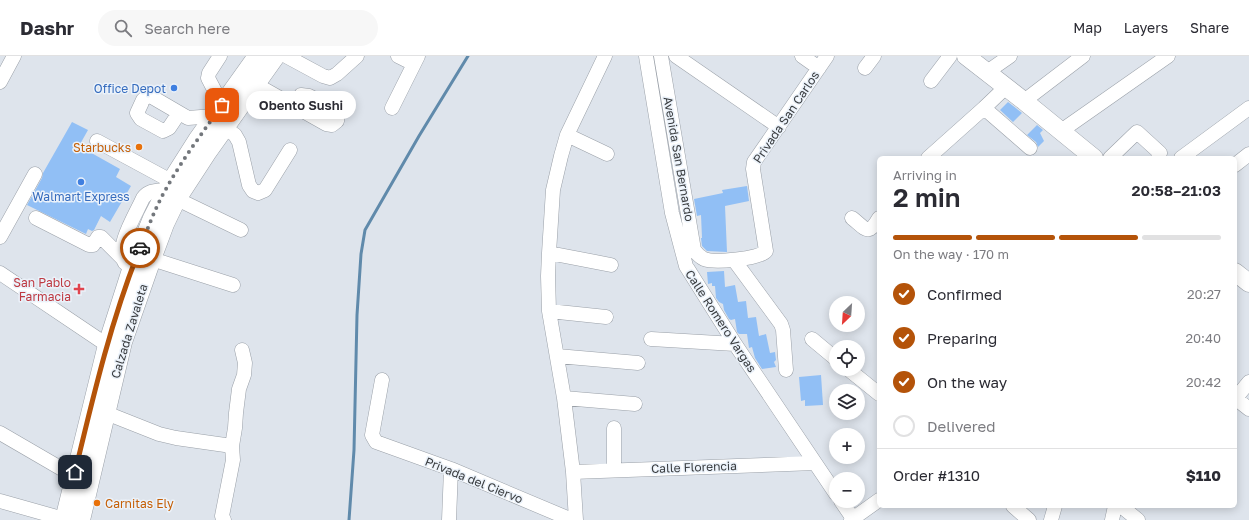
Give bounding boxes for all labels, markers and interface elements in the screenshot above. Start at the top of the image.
search box [98,10,378,46]
text: Dashr [20,16,74,39]
icon: search [112,17,134,39]
text: Search here [144,19,230,37]
text: Map [1073,19,1102,36]
text: Layers [1124,19,1168,36]
text: Share [1190,19,1229,36]
street label: Privada San Carlos [750,68,822,166]
place label: Office Depot [94,81,166,96]
marker: Office Depot [169,83,179,93]
pin [205,88,239,122]
callout: Obento Sushi [246,91,356,119]
icon: bag [211,94,233,116]
street label: Avenida San Bernardo [661,95,697,223]
text: Obento Sushi [259,97,343,113]
place label: Starbucks [73,140,131,155]
marker: Starbucks [134,142,144,152]
text: Arriving in [893,167,957,183]
marker: Walmart Express [76,177,86,187]
text: 20:58–21:03 [1132,181,1221,199]
text: 2 min [893,182,961,213]
place label: Walmart Express [32,189,130,204]
courier [120,228,160,268]
icon: car [129,237,151,259]
text: On the way · 170 m [893,246,1009,262]
street label: Calle Romero Vargas [682,267,760,375]
place label: San Pablo Farmacia [13,275,71,304]
street label: Calzada Zavaleta [107,282,151,380]
icon: check [893,283,915,305]
marker: San Pablo Farmacia [74,284,84,294]
text: Confirmed [927,285,1002,303]
text: 20:27 [1187,286,1221,302]
north arrow [829,296,865,332]
map controls [829,296,865,508]
icon: check [893,327,915,349]
text: Preparing [927,329,997,347]
text: 20:40 [1186,330,1221,346]
button: locate [829,340,865,376]
icon: check [893,371,915,393]
text: On the way [927,373,1007,391]
text: 20:42 [1186,374,1221,390]
button: layers [829,384,865,420]
text: Delivered [927,417,995,435]
button: + [829,428,865,464]
street label: Privada del Ciervo [423,454,525,506]
pin [58,455,92,489]
street label: Calle Florencia [651,458,737,476]
icon: home [64,461,86,483]
text: Order #1310 [893,466,980,484]
text: $110 [1186,466,1221,484]
button: − [829,472,865,508]
place label: Carnitas Ely [105,496,174,511]
marker: Carnitas Ely [92,498,102,508]

